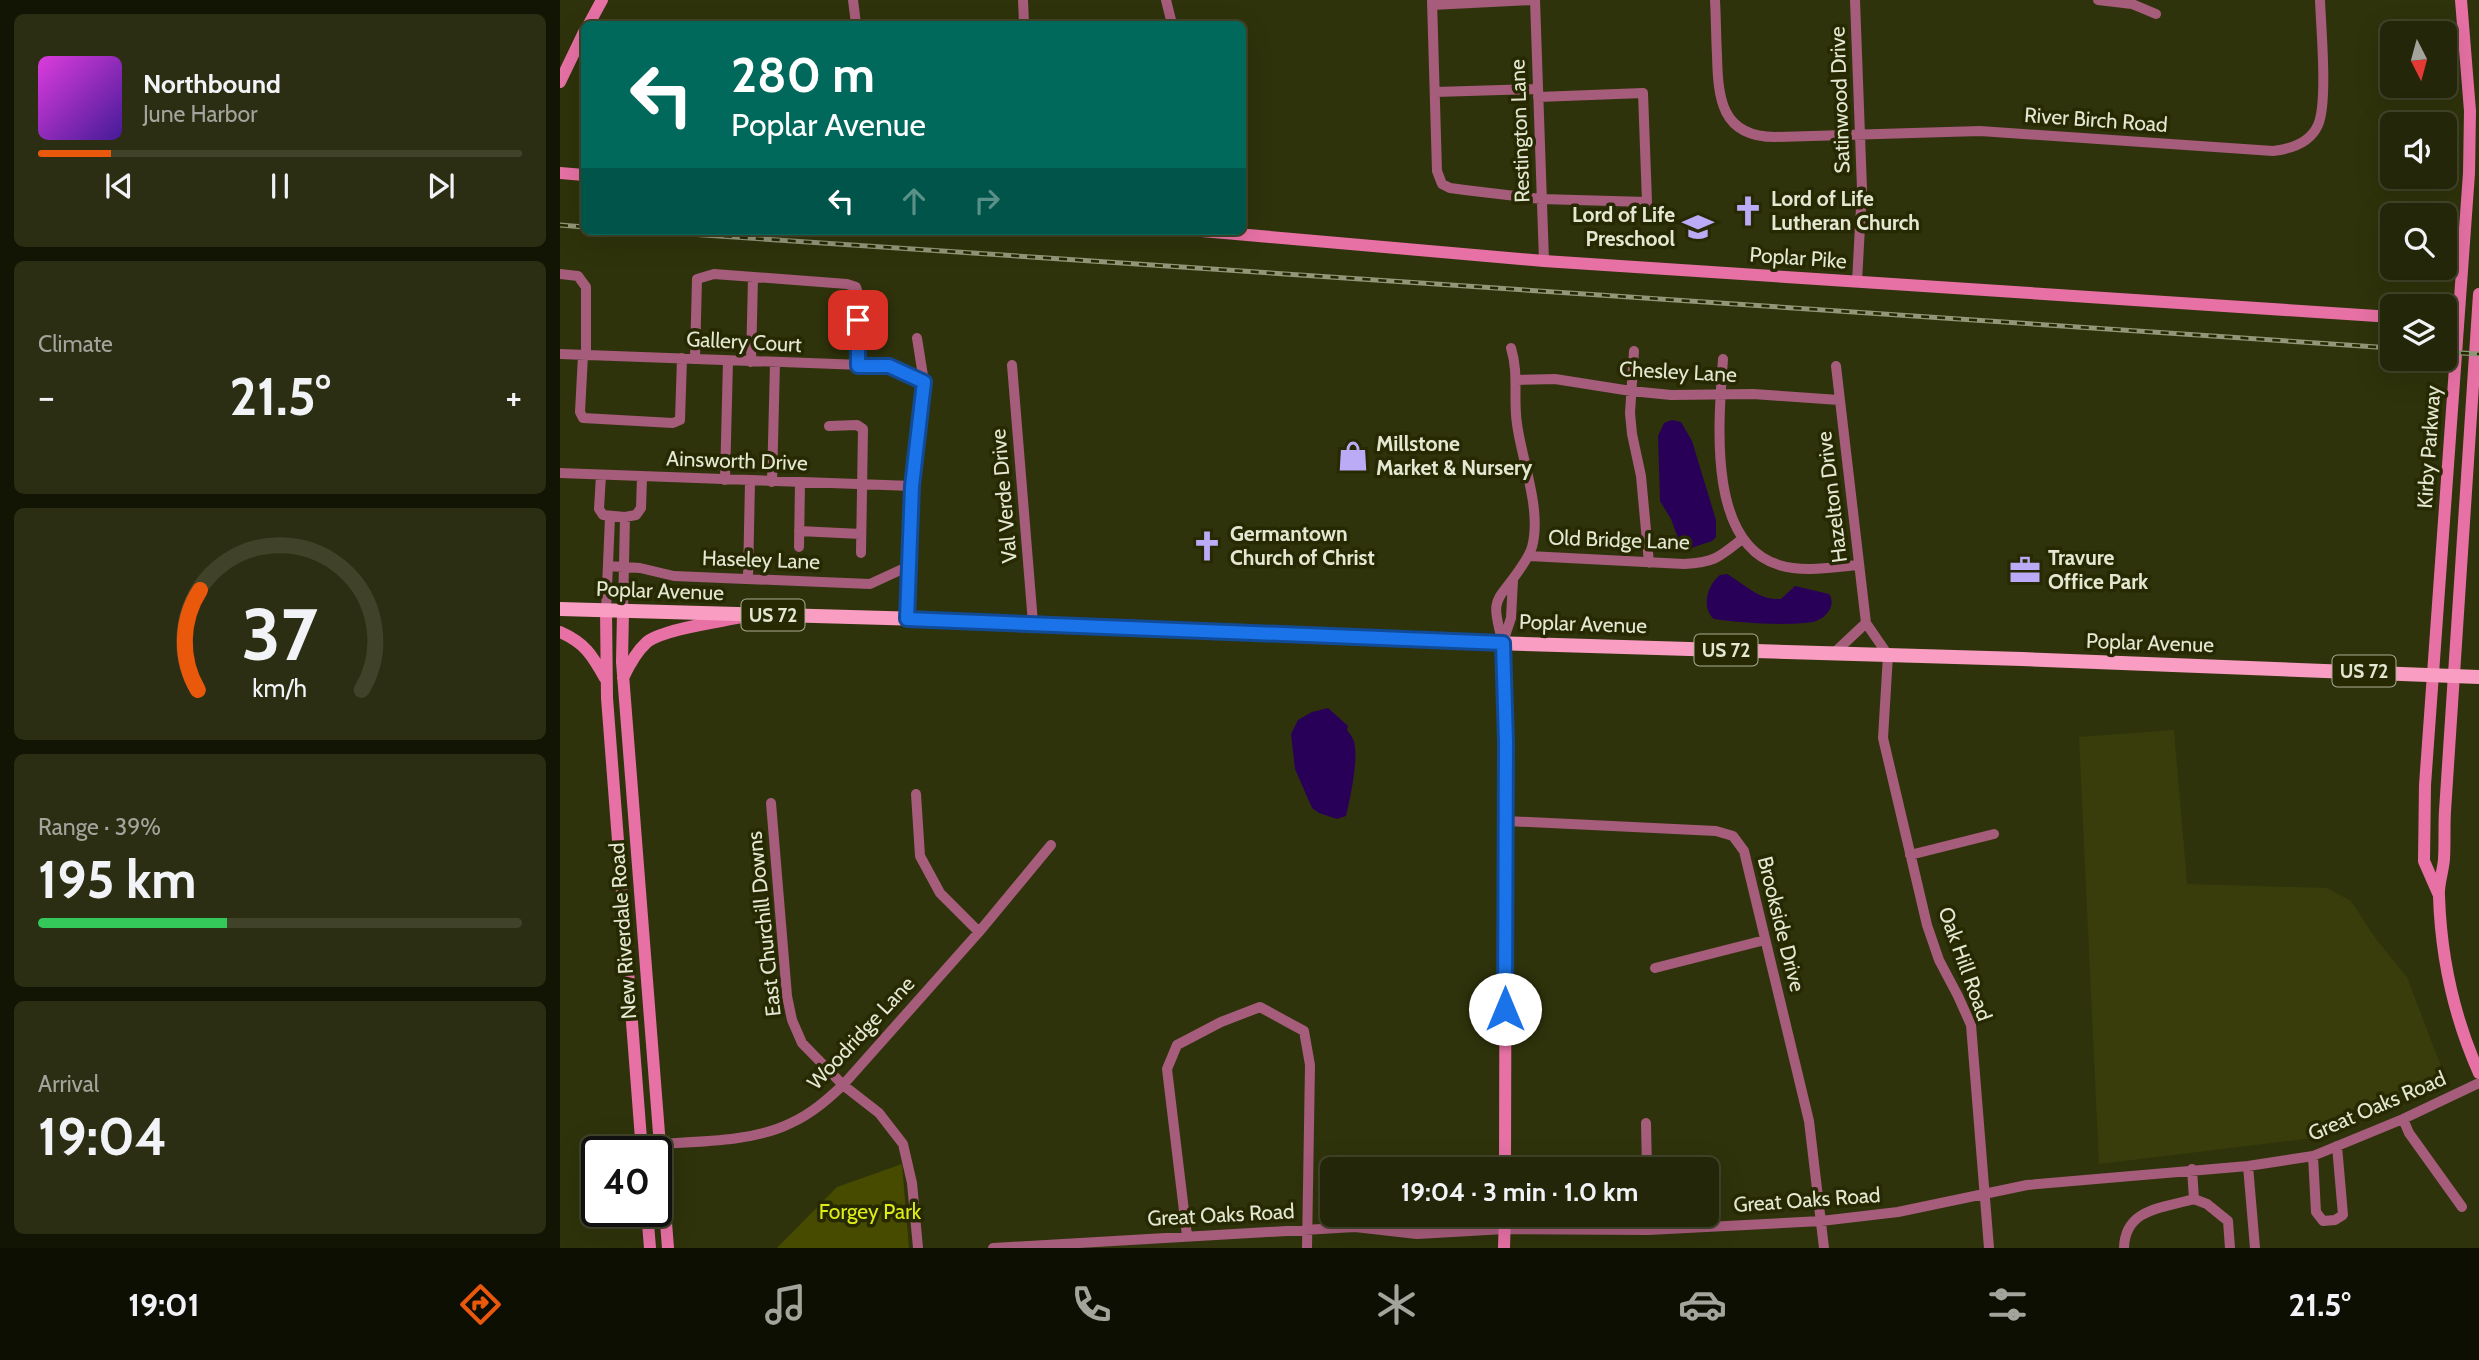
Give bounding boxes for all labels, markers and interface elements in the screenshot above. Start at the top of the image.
north arrow [2380,21,2457,98]
map controls [2380,21,2457,371]
street label: Satinwood Drive [1824,26,1855,174]
text: 280 m [731,45,875,104]
icon: left [616,49,707,140]
street label: Restington Lane [1504,59,1534,203]
text: Northbound [143,68,281,100]
text: June Harbor [143,100,257,128]
street label: River Birch Road [2024,102,2169,137]
text: Poplar Avenue [731,105,926,144]
button: sound [2380,112,2457,189]
icon: previous [100,167,138,205]
icon: pause [261,167,299,205]
icon: next [422,167,460,205]
icon: left [822,182,860,220]
icon: ahead [895,182,933,220]
icon: right [968,182,1006,220]
place label: Lord of Life Lutheran Church [1771,186,1920,235]
church icon: Lord of Life Lutheran Church [1731,194,1765,228]
place label: Lord of Life Preschool [1572,202,1675,251]
button: search [2380,203,2457,280]
school or university icon: Lord of Life Preschool [1681,210,1715,244]
street label: Poplar Pike [1749,242,1848,273]
pin [828,290,888,350]
button: layers [2380,294,2457,371]
icon: arrive [839,301,877,339]
street label: Gallery Court [686,326,802,357]
text: Climate [38,330,113,358]
street label: Chesley Lane [1619,356,1738,387]
text: 21.5° [229,365,331,428]
text: − [38,373,55,420]
text: + [505,373,522,420]
street label: Kirby Parkway [2412,384,2445,509]
street label: Val Verde Drive [985,428,1022,564]
street label: Hazelton Drive [1811,430,1852,564]
place label: Millstone Market & Nursery [1376,431,1533,480]
shop icon: Millstone Market & Nursery [1336,439,1370,473]
street label: Ainsworth Drive [666,446,808,475]
place label: Germantown Church of Christ [1230,521,1375,570]
street label: Old Bridge Lane [1548,525,1690,554]
church icon: Germantown Church of Christ [1190,529,1224,563]
street label: Haseley Lane [702,545,821,574]
place label: Travure Office Park [2048,545,2149,594]
office icon: Travure Office Park [2008,553,2042,587]
street label: Poplar Avenue [596,576,725,605]
text: 37 [242,590,318,678]
road number: US 72 [742,600,804,630]
street label: Poplar Avenue [1519,609,1648,638]
street label: Poplar Avenue [2086,628,2215,657]
road number: US 72 [1694,635,1758,666]
road number: US 72 [2332,656,2396,686]
text: km/h [253,673,307,703]
text: Range · 39% [38,813,161,841]
street label: East Churchill Downs [741,830,786,1018]
street label: New Riverdale Road [604,842,641,1020]
text: 195 km [38,848,196,911]
street label: Brookside Drive [1753,854,1810,994]
street label: Oak Hill Road [1933,903,1998,1024]
street label: Woodridge Lane [802,971,920,1094]
position arrow [1468,972,1542,1046]
street label: Great Oaks Road [2304,1065,2449,1146]
text: Arrival [38,1070,99,1098]
text: 19:04 [38,1105,167,1168]
speed limit sign: 40 [581,1136,672,1227]
text: 19:04 · 3 min · 1.0 km [1401,1176,1638,1208]
street label: Great Oaks Road [1733,1182,1881,1217]
street label: Great Oaks Road [1147,1198,1295,1231]
park label: Forgey Park [819,1199,922,1224]
icon: directions [456,1280,505,1329]
icon: music [761,1280,810,1329]
icon: phone [1067,1280,1116,1329]
icon: climate [1372,1280,1421,1329]
icon: car [1678,1280,1727,1329]
icon: filters [1983,1280,2032,1329]
text: 19:01 [128,1285,200,1324]
text: 21.5° [2288,1285,2351,1324]

